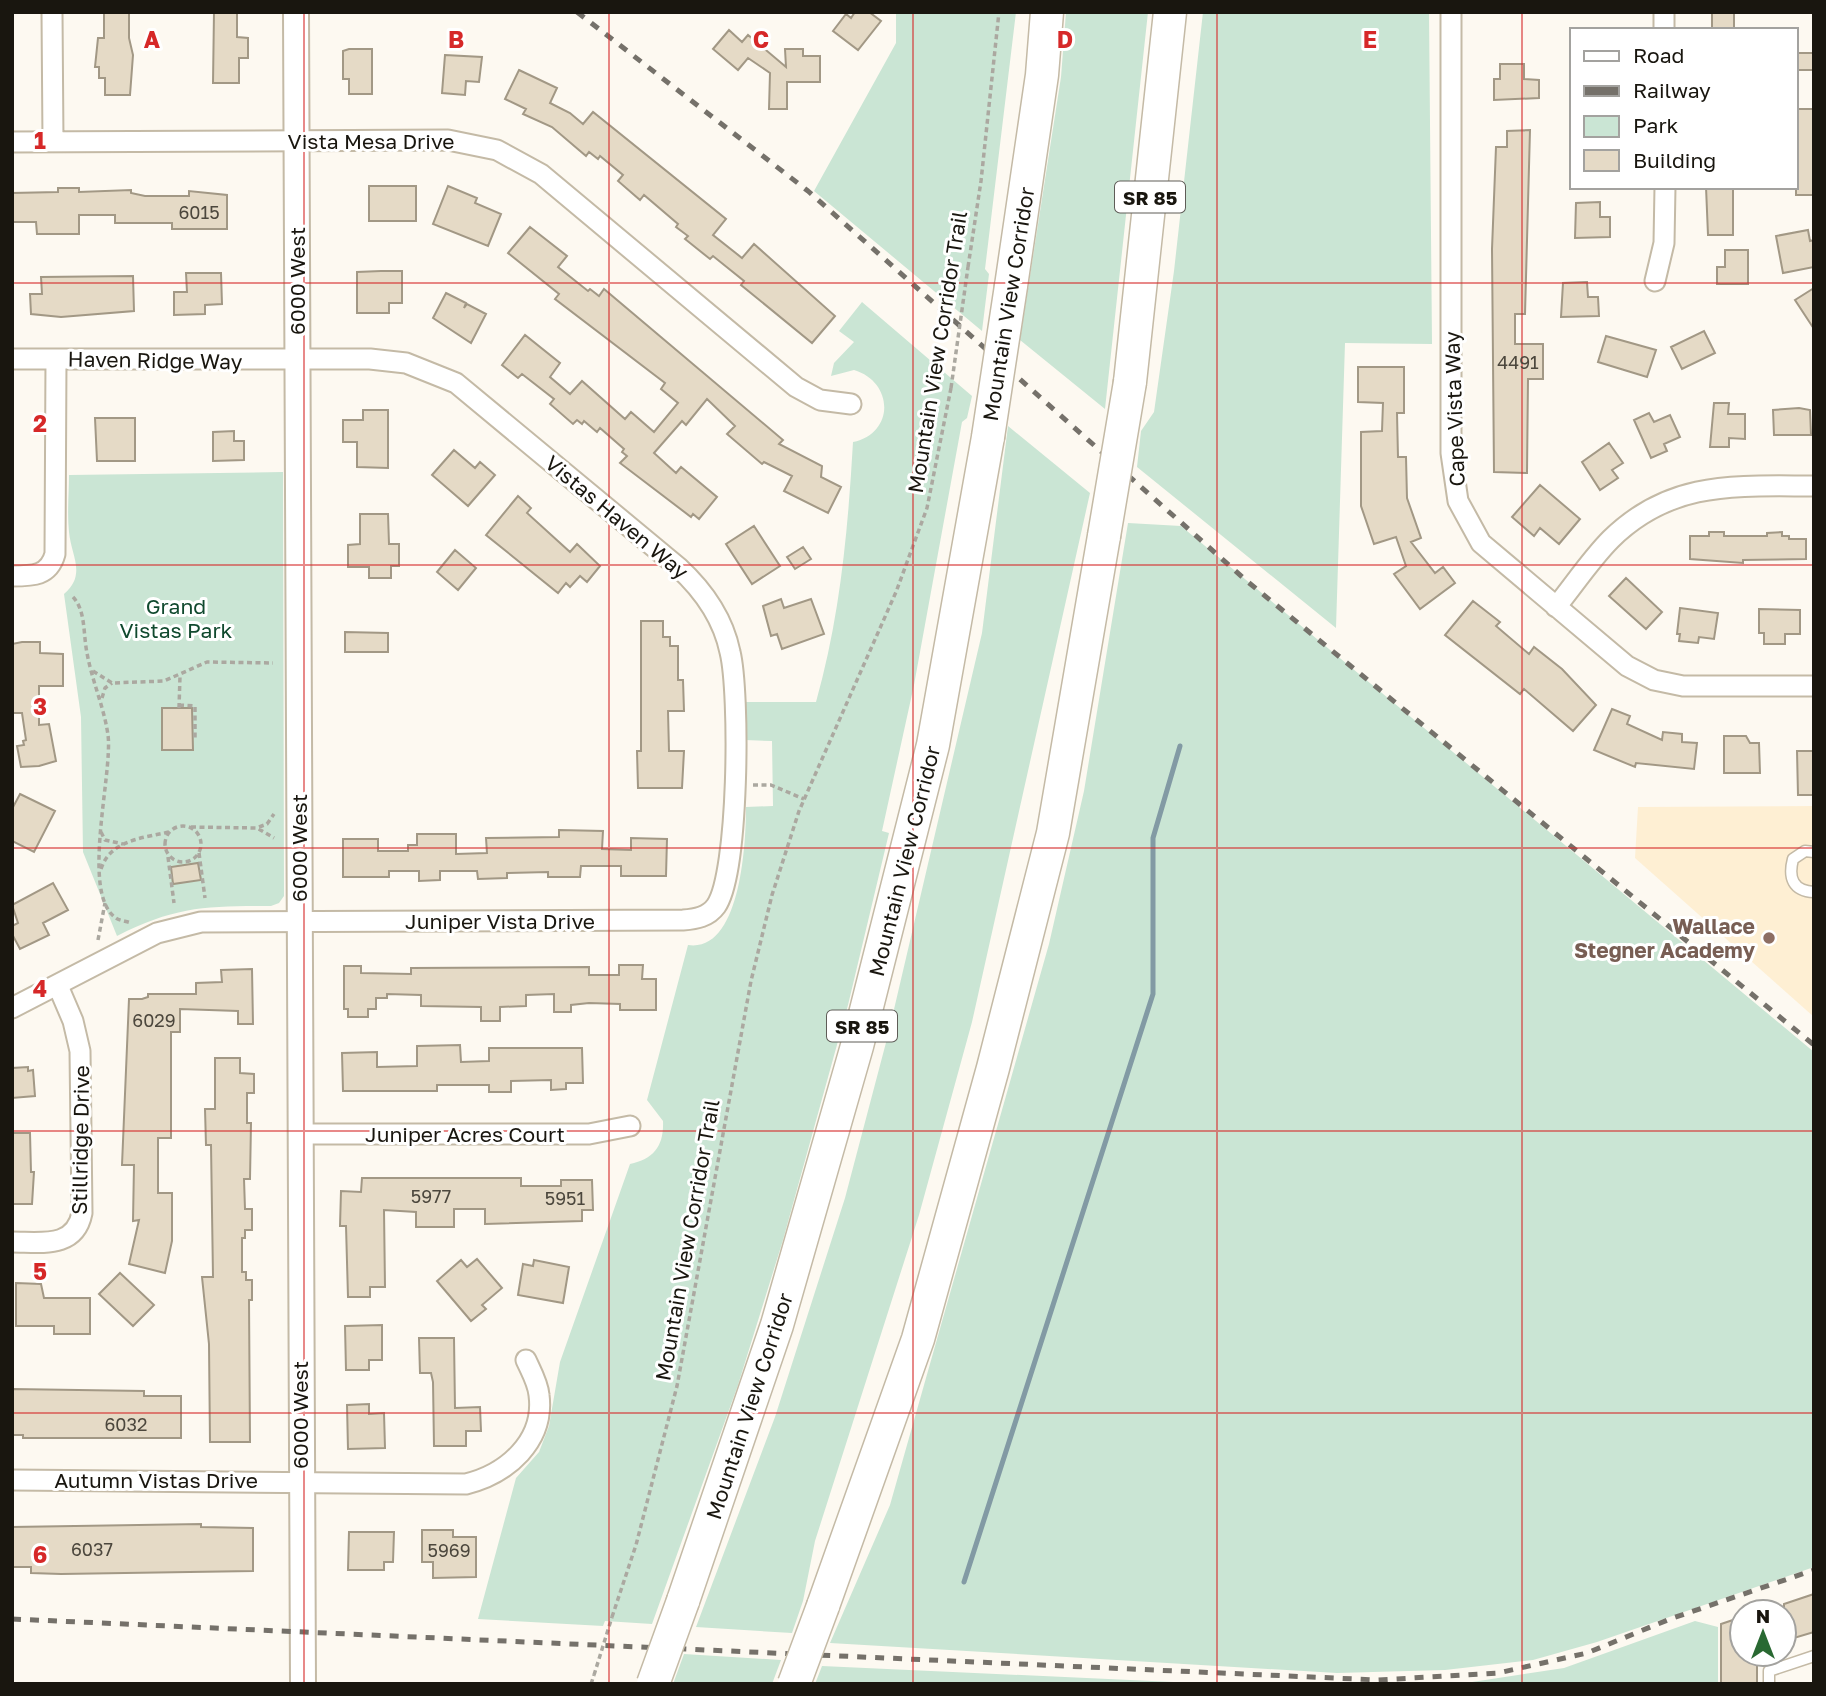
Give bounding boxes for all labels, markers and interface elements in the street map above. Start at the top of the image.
text: A [144,25,161,53]
text: B [448,25,464,53]
text: C [753,25,769,53]
text: D [1057,25,1073,53]
text: E [1363,25,1377,53]
legend [1570,28,1798,189]
text: Road [1633,42,1684,68]
text: Railway [1633,77,1711,103]
text: Park [1633,112,1679,138]
text: 1 [34,126,46,154]
street label: Vista Mesa Drive [288,128,454,154]
text: Building [1633,147,1716,173]
road number: SR 85 [1115,182,1185,212]
street label: Mountain View Corridor [977,185,1039,423]
house number: 6015 [178,201,220,223]
street label: Mountain View Corridor Trail [902,209,972,495]
street label: 6000 West [284,227,310,335]
street label: Cape Vista Way [1438,331,1470,487]
street label: Haven Ridge Way [67,345,243,375]
house number: 4491 [1497,351,1539,373]
text: 2 [33,409,47,437]
street label: Vistas Haven Way [540,449,694,585]
park label: Grand Vistas Park [120,593,233,643]
text: 3 [33,692,47,720]
street label: Mountain View Corridor [863,743,945,979]
street label: 6000 West [286,794,312,902]
street label: Juniper Vista Drive [405,908,595,934]
place label: Wallace Stegner Academy [1574,913,1755,963]
marker: Wallace Stegner Academy [1761,930,1777,946]
text: 4 [33,974,47,1002]
house number: 6029 [132,1009,176,1031]
road number: SR 85 [827,1010,897,1042]
street label: Stillridge Drive [66,1065,94,1215]
street label: Mountain View Corridor Trail [649,1097,725,1383]
street label: Juniper Acres Court [365,1121,565,1147]
house number: 5977 [411,1185,451,1207]
house number: 5951 [545,1187,586,1209]
text: 5 [33,1257,47,1285]
street label: Mountain View Corridor [700,1289,798,1523]
street label: 6000 West [287,1361,313,1469]
house number: 6032 [104,1413,148,1435]
street label: Autumn Vistas Drive [54,1467,258,1493]
house number: 6037 [71,1538,113,1560]
house number: 5969 [427,1539,471,1561]
text: 6 [33,1540,47,1568]
north arrow [1728,1598,1798,1668]
text: N [1756,1604,1770,1627]

